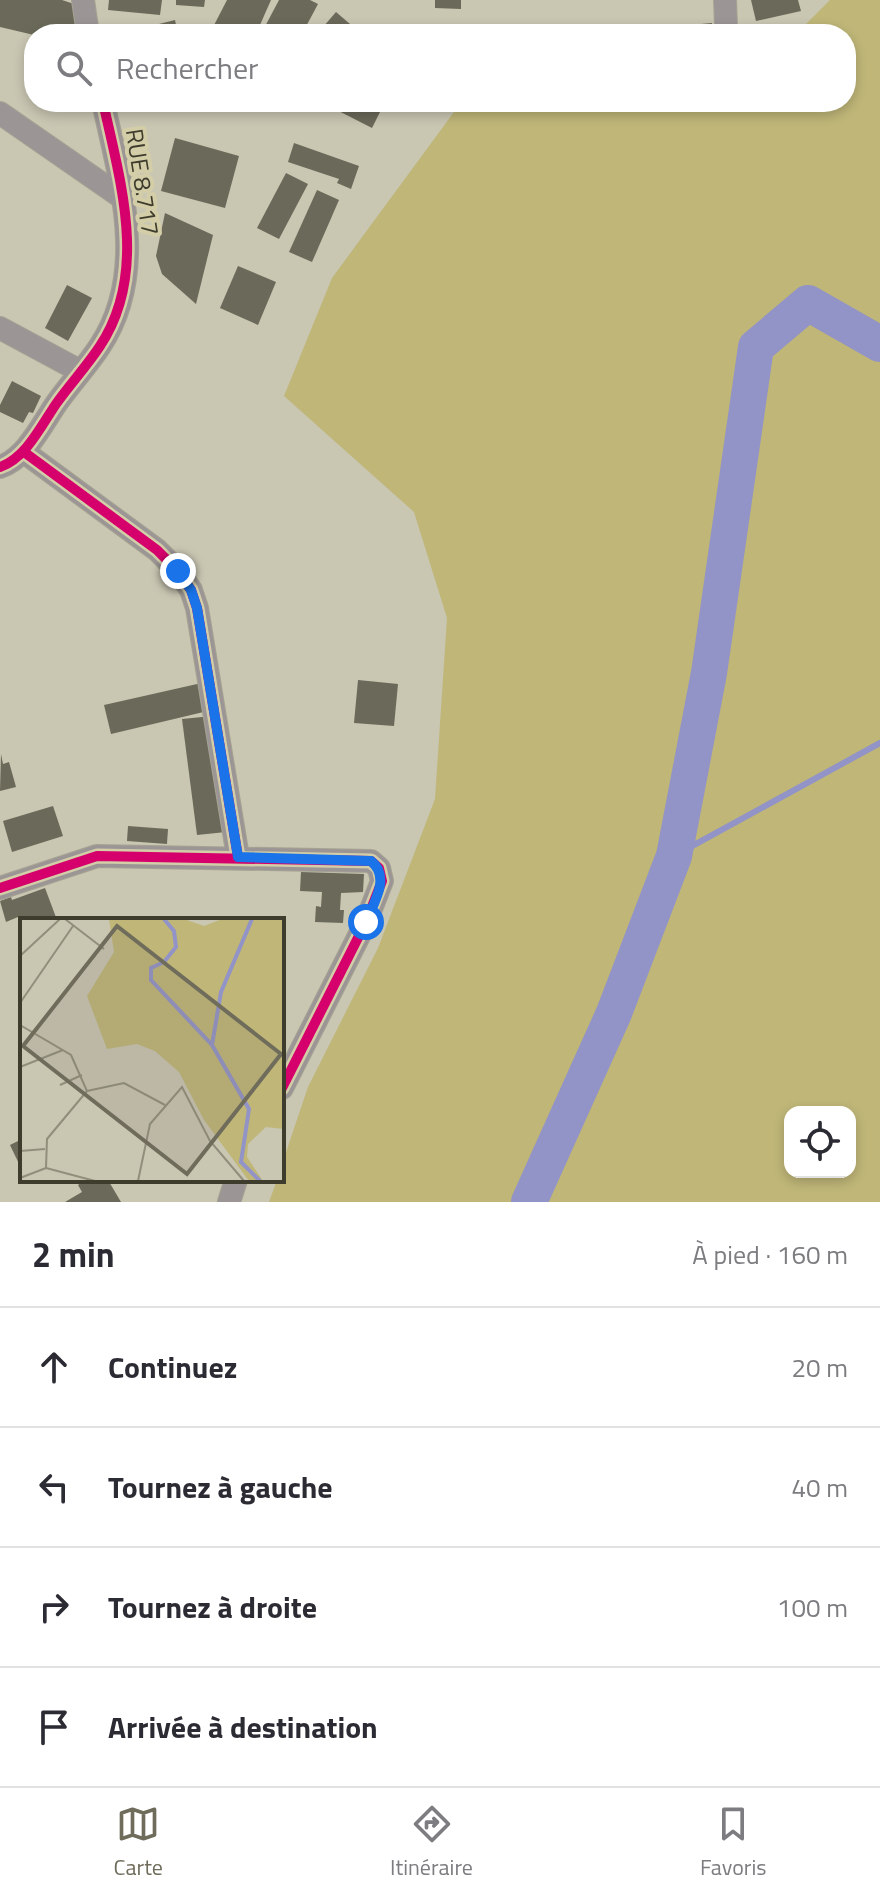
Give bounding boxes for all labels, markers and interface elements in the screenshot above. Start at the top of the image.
search box [24,24,856,112]
text: Rechercher [116,45,259,91]
icon: search [52,46,96,90]
street label: RUE 8.717 [117,126,169,238]
route end [160,553,196,589]
route start [348,904,384,940]
inset map [20,918,284,1182]
map controls [784,1106,856,1178]
button: locate [784,1106,856,1178]
text: 2 min [32,1228,115,1280]
text: À pied · 160 m [692,1235,848,1274]
text: Continuez [108,1344,237,1390]
icon: ahead [32,1345,76,1389]
text: 20 m [791,1348,848,1387]
text: Tournez à gauche [108,1464,333,1510]
icon: left [32,1465,76,1509]
text: 40 m [791,1468,848,1507]
text: Tournez à droite [108,1584,317,1630]
icon: right [32,1585,76,1629]
text: 100 m [777,1588,848,1627]
text: Arrivée à destination [108,1704,378,1750]
icon: arrive [32,1705,76,1749]
tab: Carte [114,1802,163,1884]
tab: Itinéraire [390,1802,473,1884]
tab: Favoris [700,1802,766,1884]

